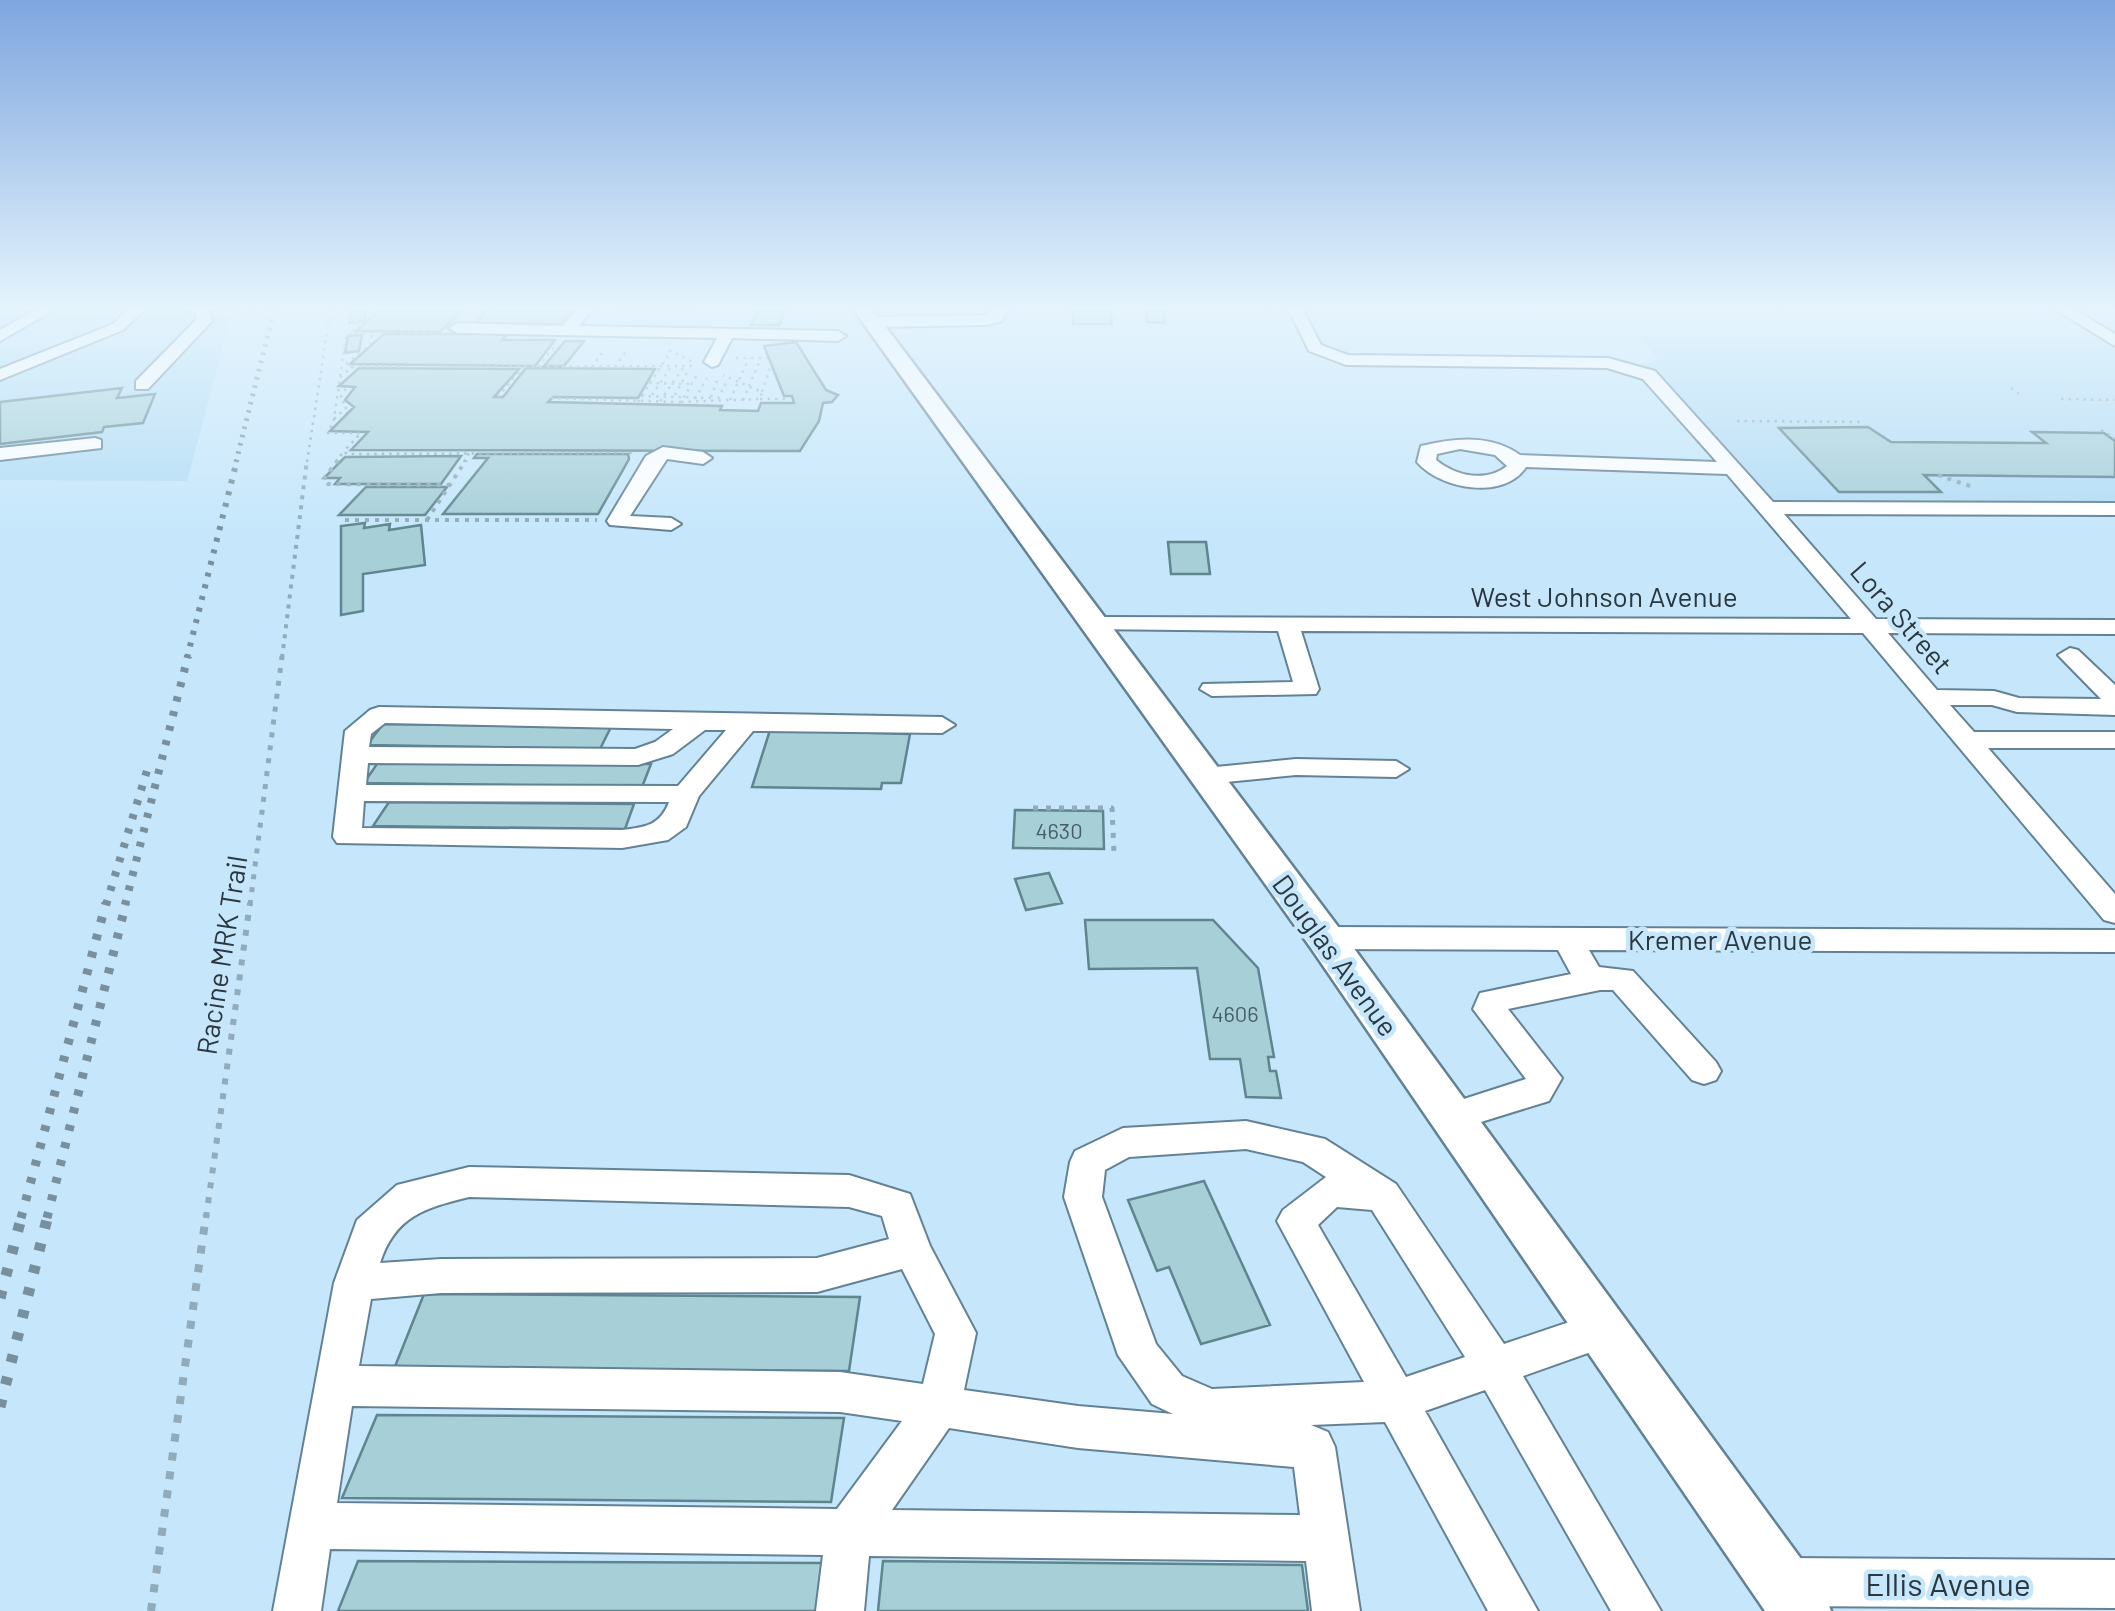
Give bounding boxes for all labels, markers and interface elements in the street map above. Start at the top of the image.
street label: Lora Street [1844,554,1960,680]
street label: West Johnson Avenue [1470,579,1738,613]
house number: 4630 [1035,817,1083,843]
street label: Racine MRK Trail [188,853,254,1057]
street label: Douglas Avenue [1266,868,1406,1042]
street label: Kremer Avenue [1628,922,1812,956]
house number: 4606 [1211,1000,1259,1026]
street label: Ellis Avenue [1865,1564,2031,1602]

